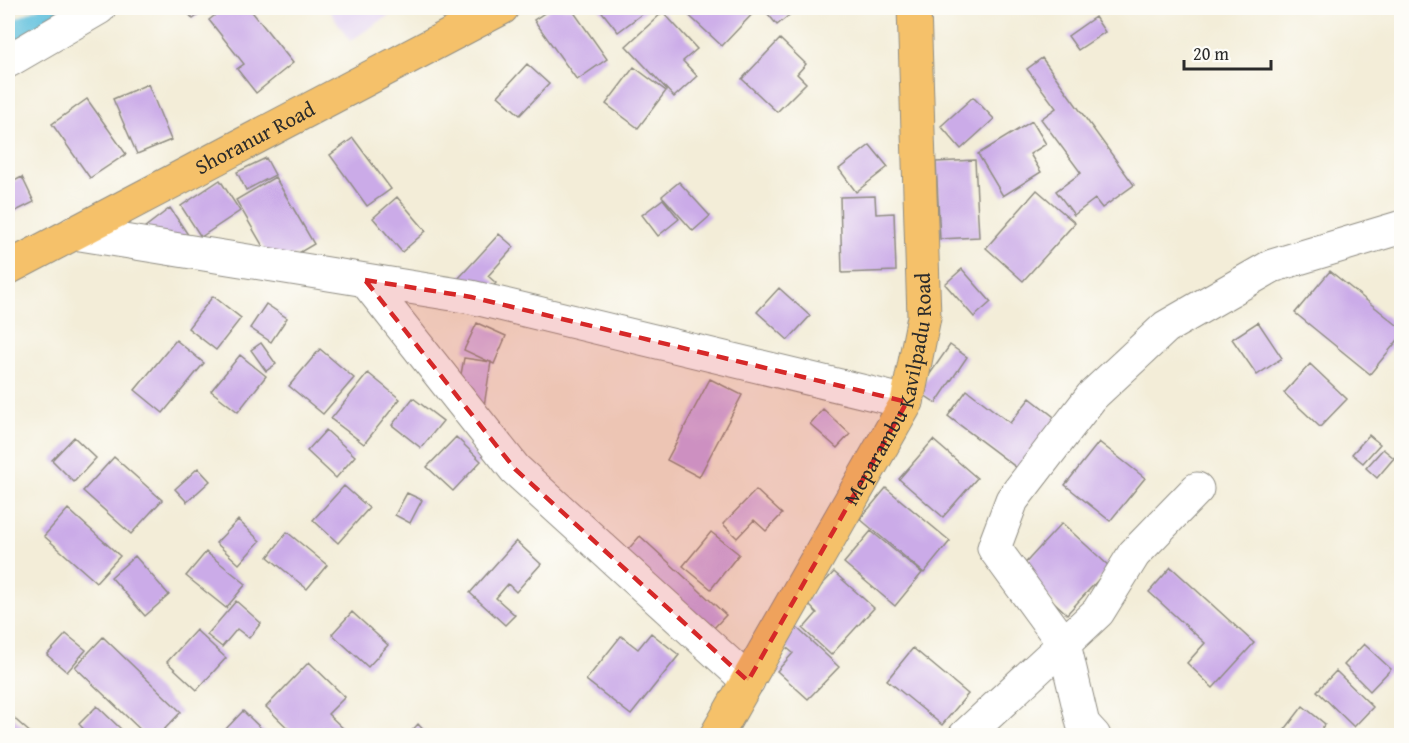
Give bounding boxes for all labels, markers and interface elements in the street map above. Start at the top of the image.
scale bar [1184,33,1271,71]
text: 20 m [1193,40,1229,67]
street label: Shoranur Road [189,93,321,182]
street label: Meparambu Kavilpadu Road [835,271,939,511]

